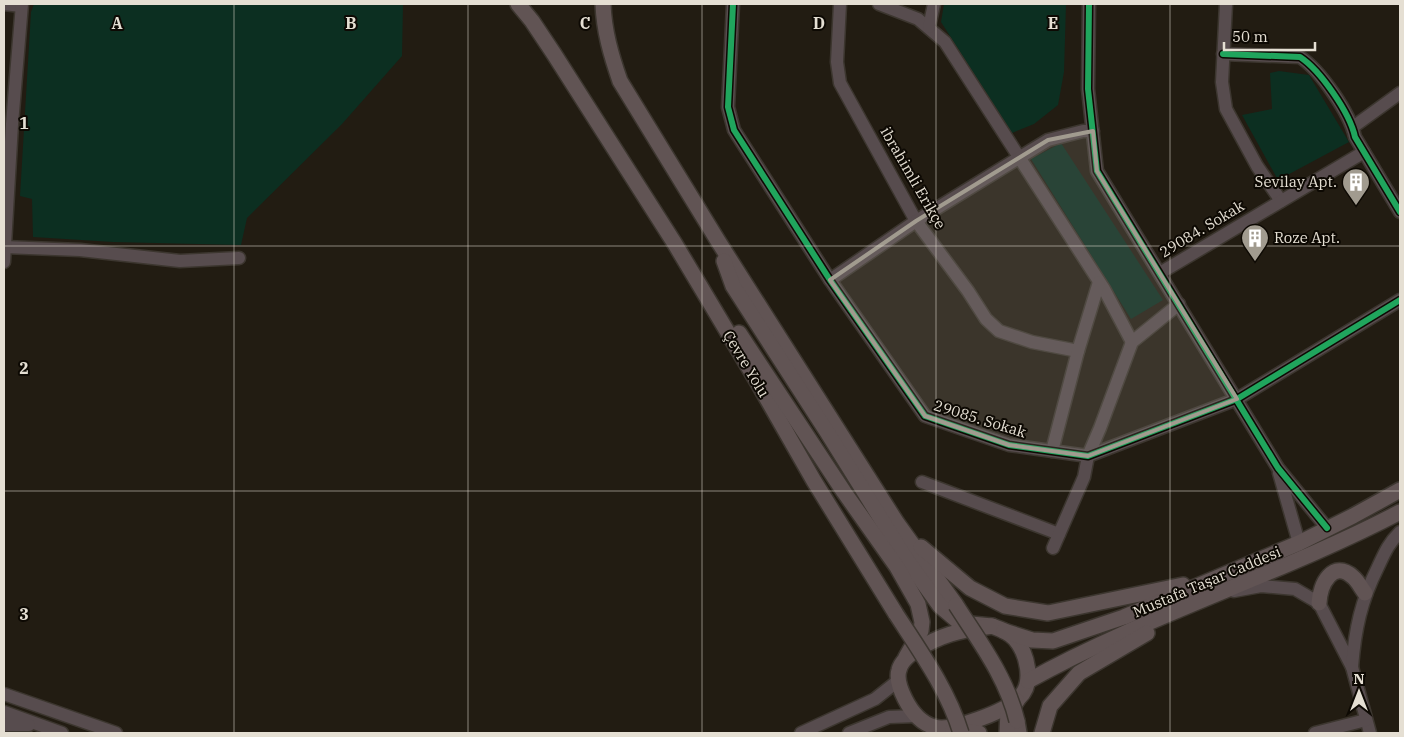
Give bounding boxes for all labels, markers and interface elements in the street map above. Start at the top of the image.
text: A [111,13,123,33]
text: B [345,13,357,33]
text: C [580,13,590,33]
text: D [813,13,825,33]
text: E [1048,13,1058,33]
scale bar [1224,20,1315,52]
text: 50 m [1232,27,1268,46]
text: 1 [19,113,29,133]
street label: ibrahimli Erikçe [877,123,950,232]
building icon: Sevilay Apt. [1341,167,1371,206]
place label: Sevilay Apt. [1255,172,1337,191]
street label: 29084. Sokak [1156,196,1248,261]
building icon: Roze Apt. [1240,223,1270,262]
place label: Roze Apt. [1274,228,1340,247]
street label: Çevre Yolu [719,327,774,401]
text: 2 [19,358,29,378]
street label: 29085. Sokak [932,395,1029,442]
street label: Mustafa Taşar Caddesi [1130,542,1284,621]
text: 3 [19,604,29,624]
north arrow [1334,667,1384,717]
text: N [1353,670,1365,688]

